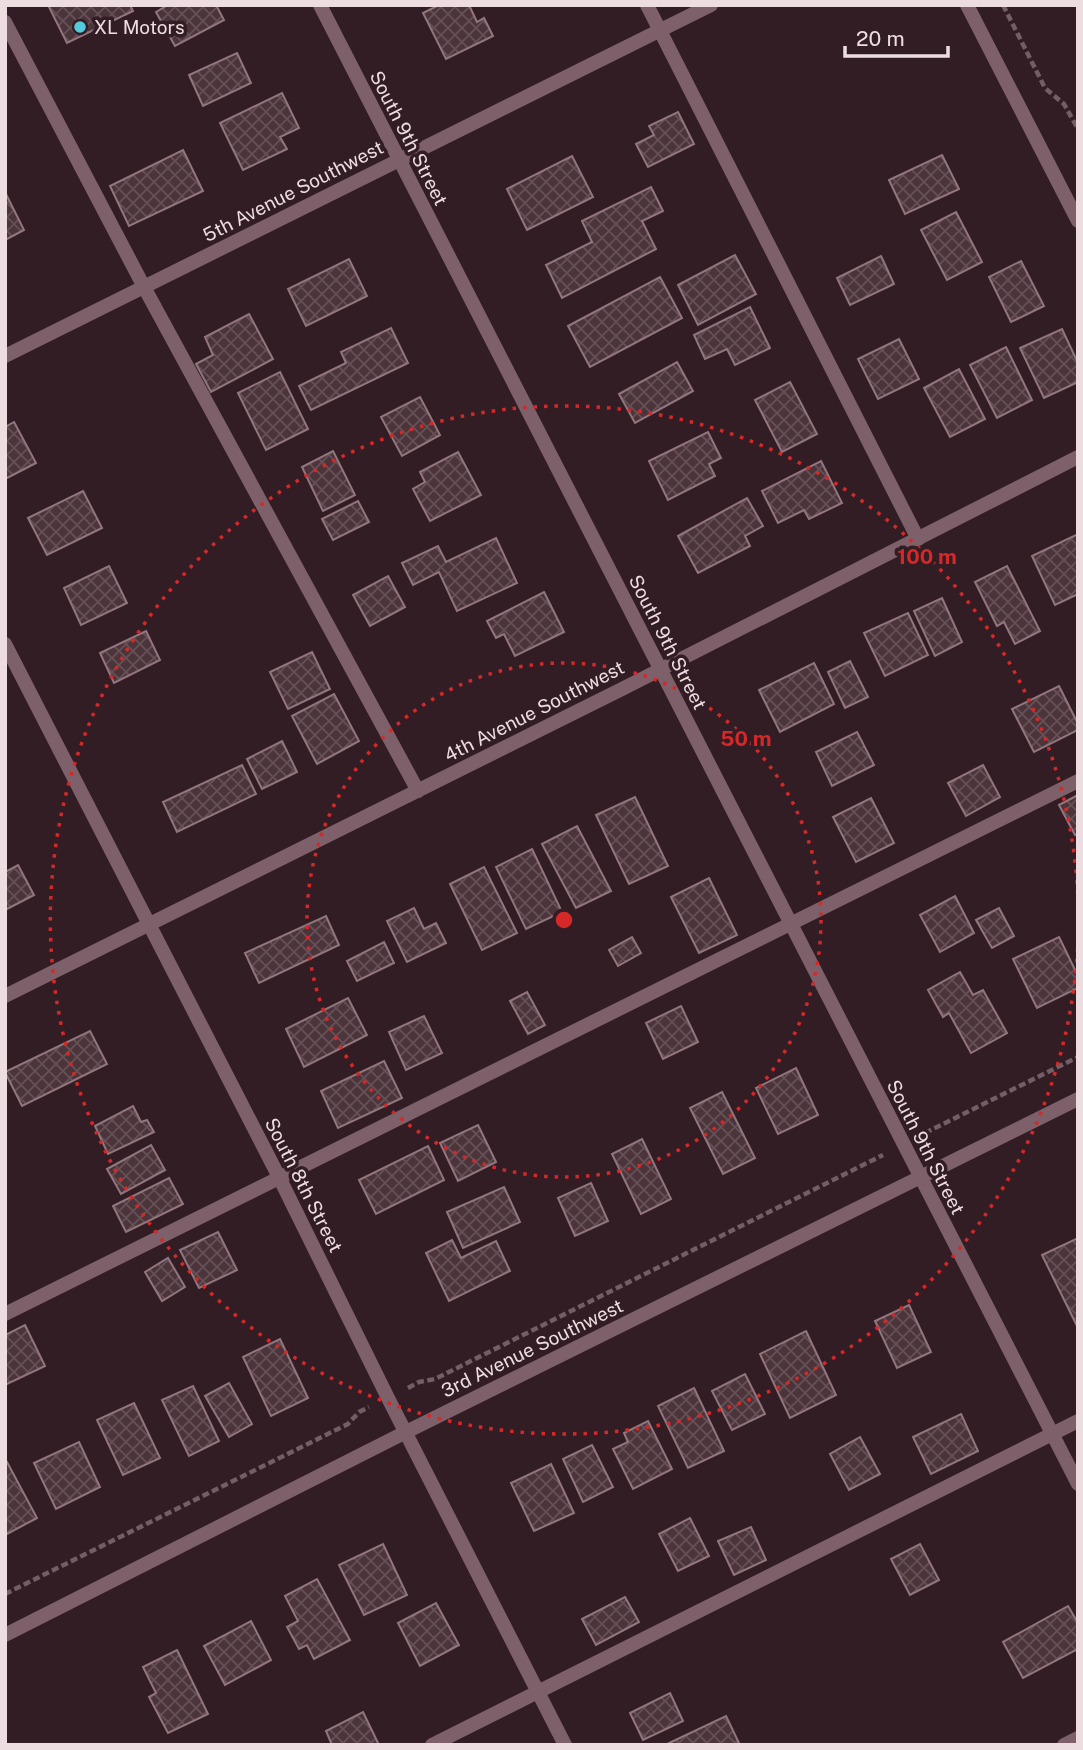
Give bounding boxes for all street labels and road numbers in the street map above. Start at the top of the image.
street label: South 9th Street [366,67,452,209]
street label: 5th Avenue Southwest [199,136,387,246]
street label: South 9th Street [625,571,711,713]
street label: 4th Avenue Southwest [440,656,628,766]
street label: South 9th Street [883,1076,969,1218]
street label: South 8th Street [261,1114,347,1256]
street label: 3rd Avenue Southwest [437,1294,627,1402]

